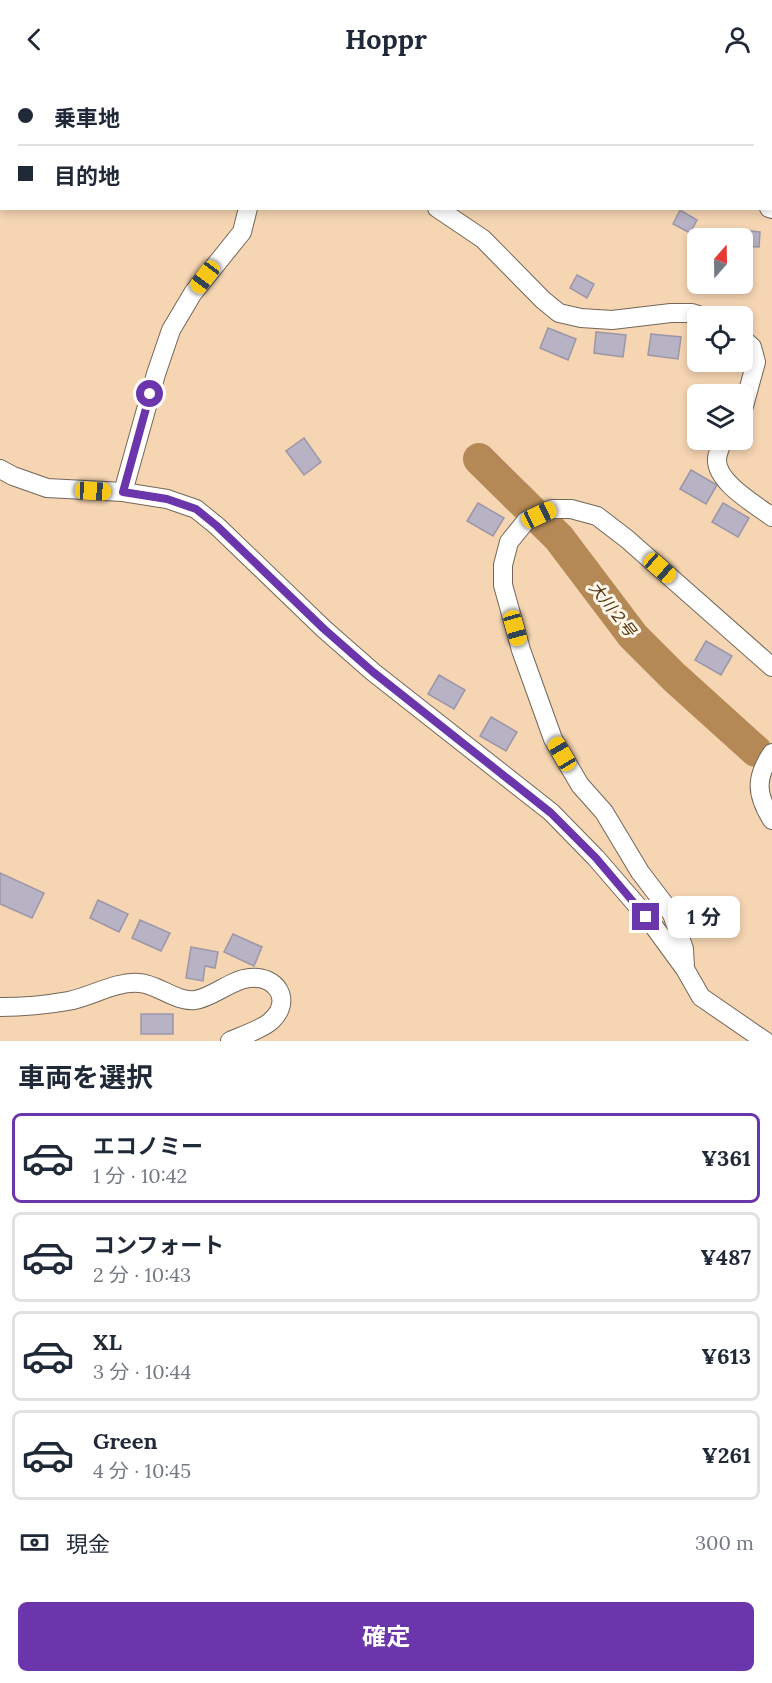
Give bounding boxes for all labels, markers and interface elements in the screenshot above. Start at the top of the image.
text: Hoppr [345,22,427,56]
icon: back [18,23,51,56]
icon: person [721,23,754,56]
text: 乗車地 [54,104,120,132]
text: 目的地 [54,162,120,190]
north arrow [687,228,753,294]
map controls [687,228,753,450]
car [187,257,223,297]
button: locate [687,306,753,372]
route start [136,380,163,407]
button: layers [687,384,753,450]
car [75,481,111,501]
car [519,499,559,531]
car [641,549,679,587]
water label: 大川２号 [585,578,641,641]
car [501,608,529,648]
car [545,734,579,774]
callout: 1 分 [667,896,739,938]
route end [632,903,659,930]
text: 1 分 [687,904,721,929]
text: 車両を選択 [18,1060,153,1094]
icon: car [21,1131,75,1185]
text: エコノミー [93,1132,203,1160]
text: ¥361 [701,1144,751,1172]
text: 1 分 · 10:42 [93,1163,187,1188]
icon: car [21,1230,75,1284]
text: コンフォート [93,1231,224,1259]
text: ¥487 [700,1243,751,1271]
text: 2 分 · 10:43 [93,1262,191,1287]
text: XL [93,1328,122,1356]
icon: car [21,1329,75,1383]
text: ¥613 [701,1342,751,1370]
text: 3 分 · 10:44 [93,1359,191,1384]
text: Green [93,1427,158,1455]
icon: car [21,1428,75,1482]
text: ¥261 [702,1441,751,1469]
text: 4 分 · 10:45 [93,1458,191,1483]
icon: cash [18,1526,51,1559]
text: 現金 [66,1530,110,1558]
text: 300 m [695,1530,754,1555]
button: 確定 [18,1602,754,1671]

